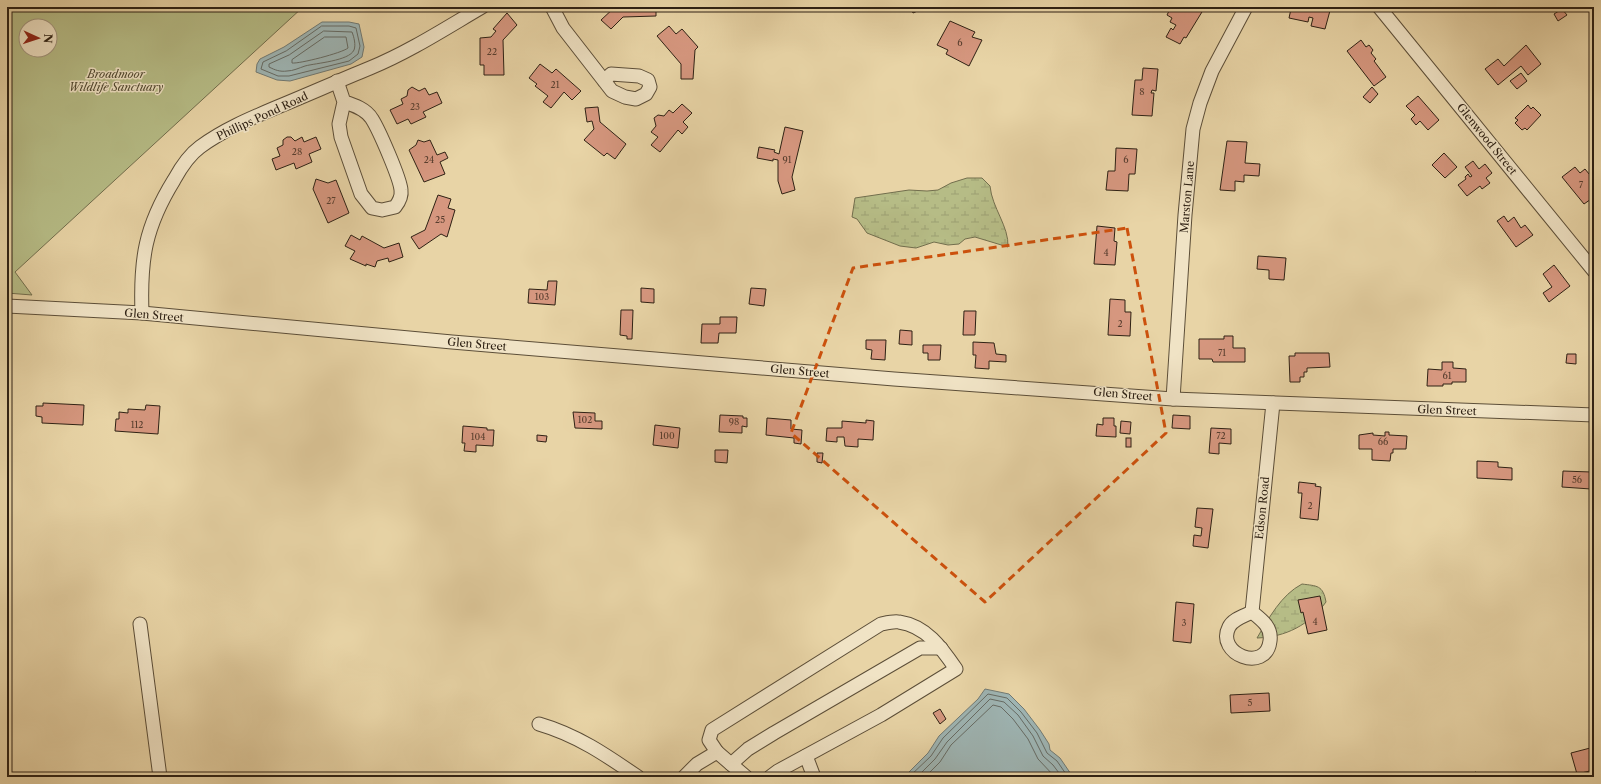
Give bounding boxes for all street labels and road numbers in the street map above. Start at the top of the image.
street label: Phillips Pond Road [214,89,310,143]
street label: Glenwood Street [1454,100,1520,178]
street label: Marston Lane [1177,160,1197,234]
street label: Glen Street [124,305,184,325]
street label: Glen Street [447,334,507,354]
street label: Glen Street [770,361,830,381]
street label: Glen Street [1093,384,1153,404]
street label: Glen Street [1417,402,1477,418]
street label: Edson Road [1252,476,1272,540]

